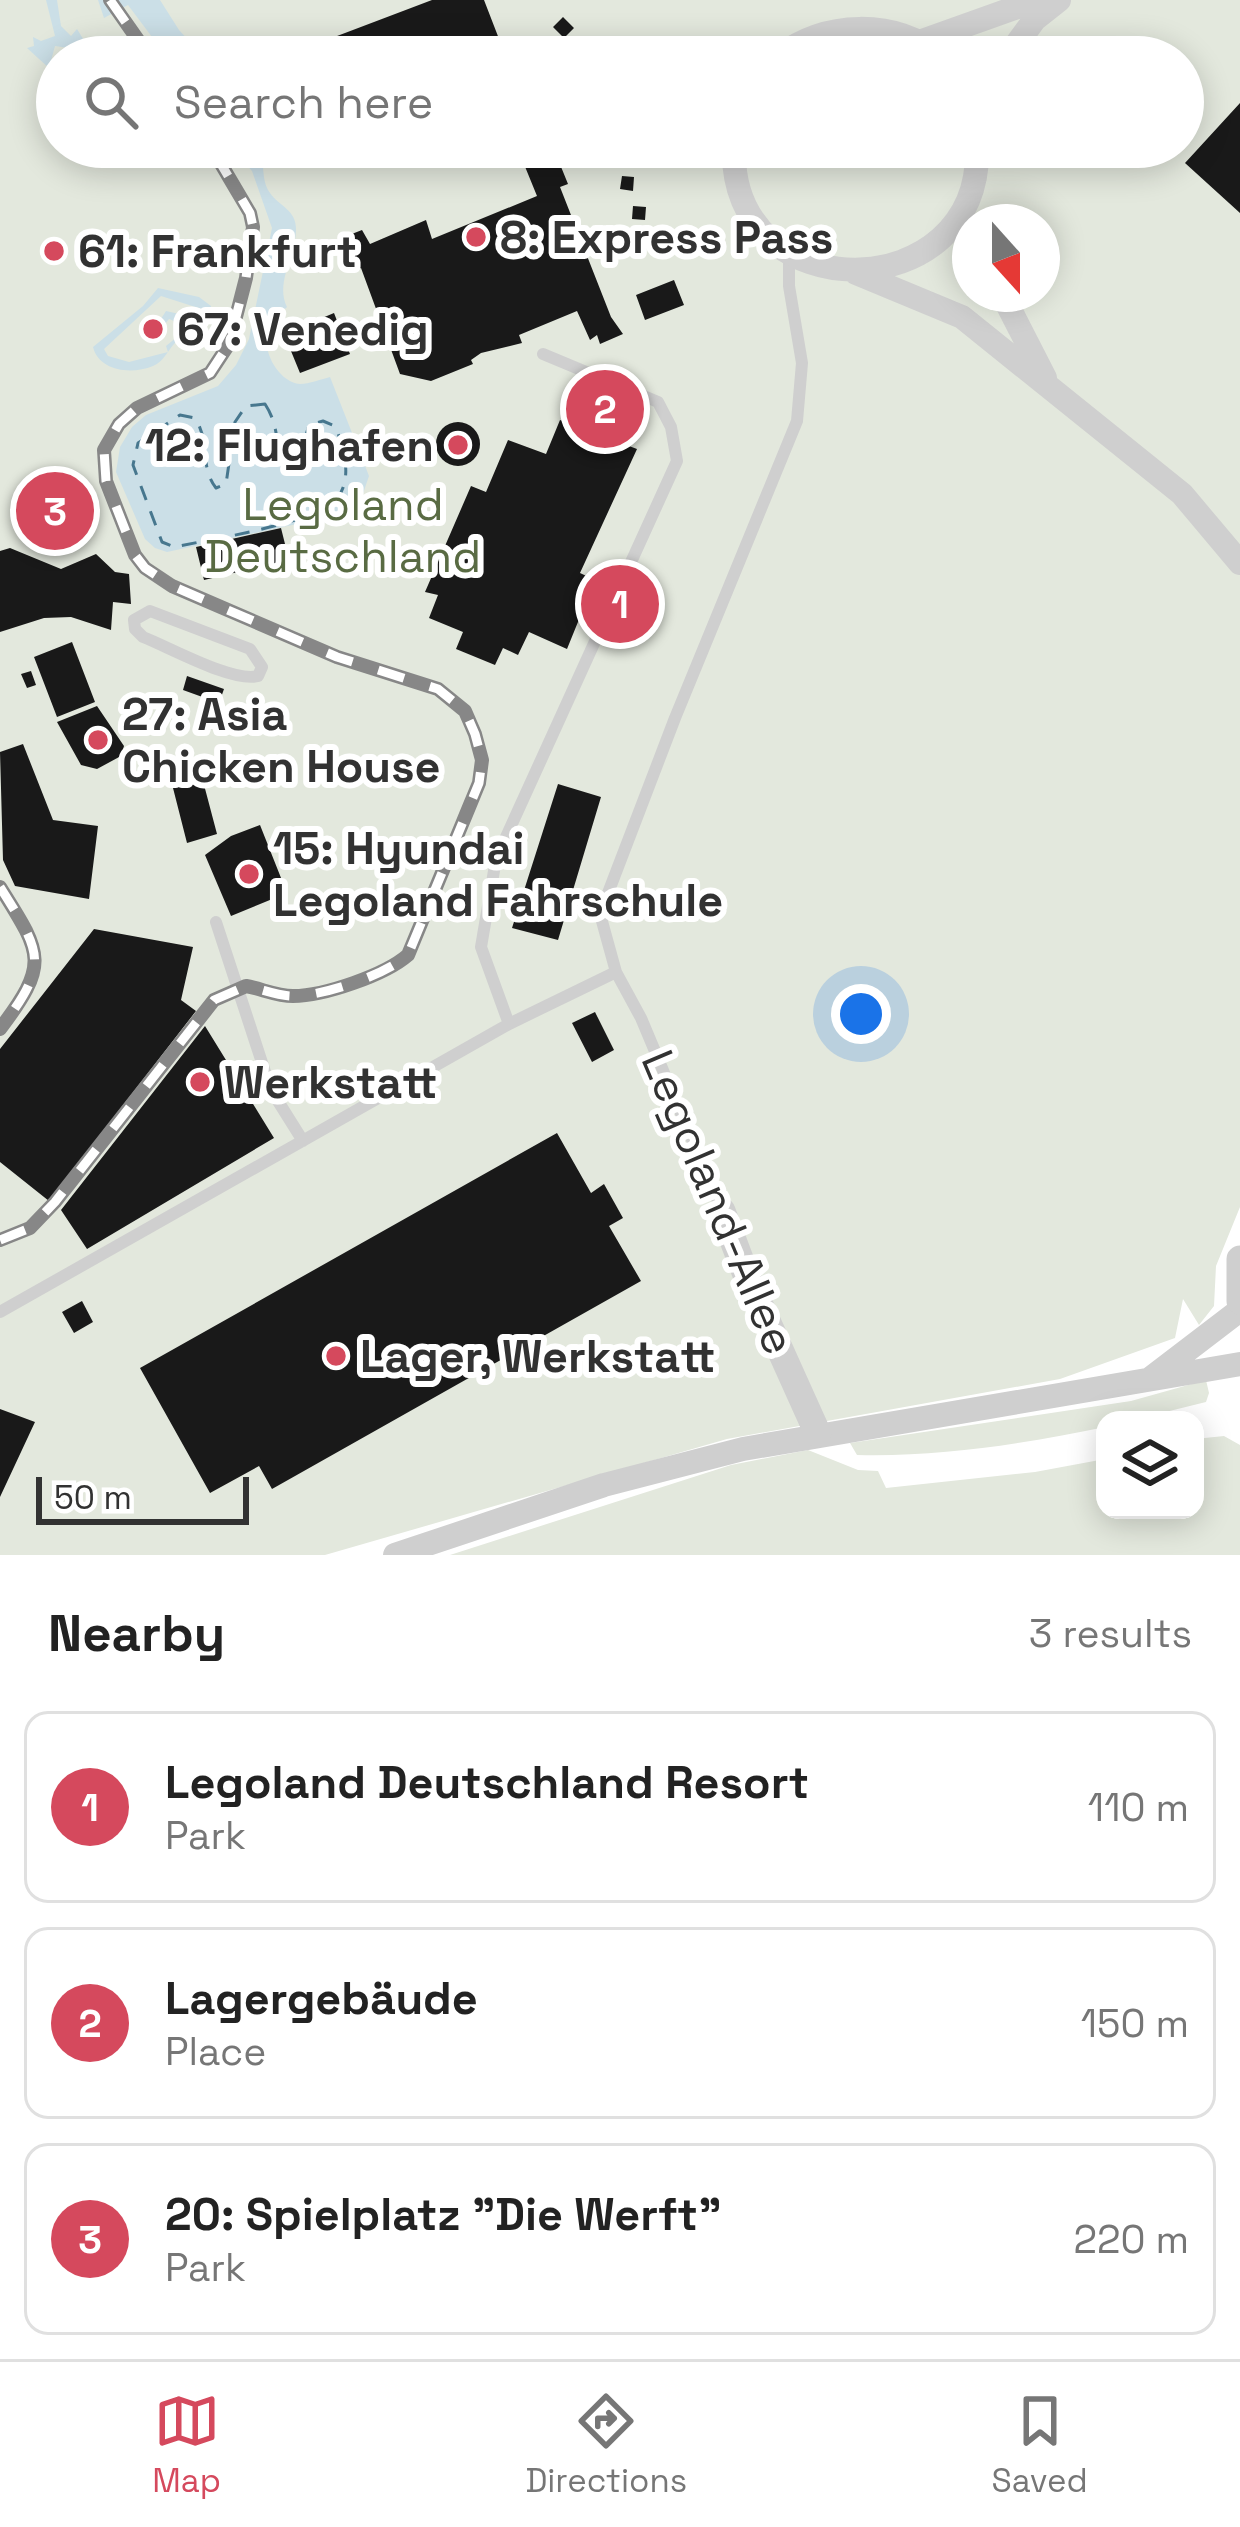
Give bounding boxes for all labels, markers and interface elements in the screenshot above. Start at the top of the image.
search box [36,36,1204,168]
icon: search [78,69,144,135]
text: Search here [174,74,433,131]
north arrow [952,204,1060,312]
place label: 8: Express Pass [500,209,833,266]
place label: 61: Frankfurt [78,223,357,280]
marker: 8: Express Pass [463,224,489,250]
marker: 61: Frankfurt [41,238,67,264]
place label: 67: Venedig [177,301,429,358]
marker: 67: Venedig [140,316,166,342]
pin: 2 [566,364,644,454]
place label: 12: Flughafen [145,417,434,474]
marker: 12: Flughafen [445,432,471,458]
pin: 3 [16,466,94,556]
park label: Legoland Deutschland [205,476,481,585]
pin: 1 [581,559,659,649]
place label: 27: Asia Chicken House [122,686,441,795]
marker: 27: Asia Chicken House [85,727,111,753]
place label: 15: Hyundai Legoland Fahrschule [273,820,723,929]
marker: 15: Hyundai Legoland Fahrschule [236,861,262,887]
your location [831,984,891,1044]
street label: Legoland-Allee [629,1042,808,1363]
place label: Werkstatt [224,1054,438,1111]
marker: Werkstatt [187,1069,213,1095]
place label: Lager, Werkstatt [360,1328,715,1385]
marker: Lager, Werkstatt [323,1343,349,1369]
map controls [1096,1411,1204,1519]
button: layers [1096,1411,1204,1519]
scale bar [36,1471,249,1524]
text: 50 m [54,1477,132,1519]
text: Nearby [48,1601,225,1666]
text: 3 results [1029,1609,1192,1658]
text: Legoland Deutschland Resort [165,1754,809,1811]
text: 1 [81,1783,99,1832]
text: 110 m [1088,1783,1189,1832]
text: Park [165,1811,246,1860]
text: Lagergebäude [165,1970,478,2027]
text: 2 [78,1999,102,2048]
text: 150 m [1081,1999,1189,2048]
text: Place [165,2027,266,2076]
text: 20: Spielplatz "Die Werft" [165,2186,721,2243]
text: 3 [78,2215,102,2264]
text: 220 m [1073,2215,1189,2264]
text: Park [165,2243,246,2292]
tab: Map [152,2388,221,2502]
tab: Directions [525,2388,687,2502]
tab: Saved [992,2388,1088,2502]

